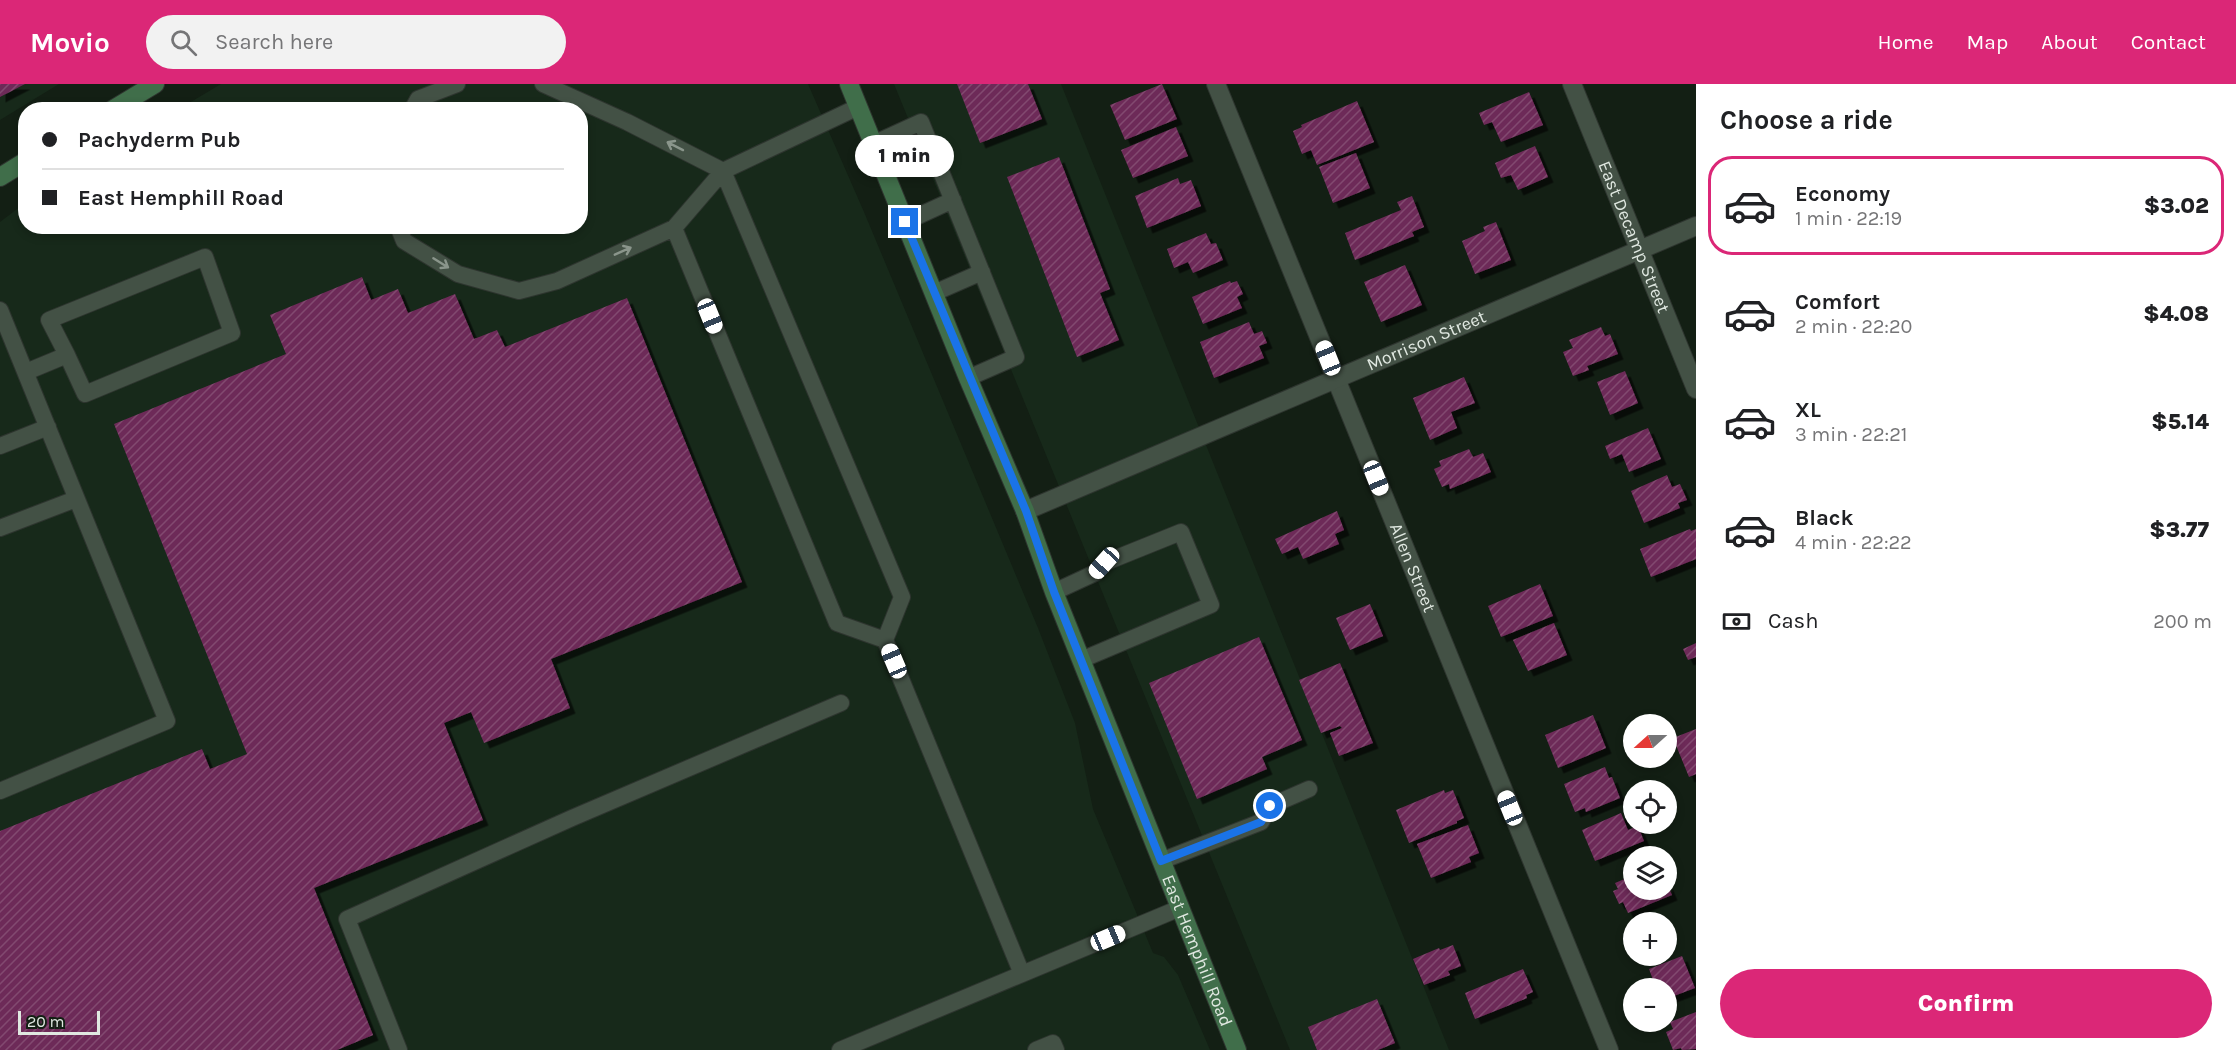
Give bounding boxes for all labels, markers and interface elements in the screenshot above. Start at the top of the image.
search box [146,15,566,69]
text: Movio [30,26,110,59]
icon: search [167,26,200,59]
text: Search here [215,29,333,55]
text: Home [1878,30,1934,54]
text: Map [1967,30,2008,54]
text: About [2041,30,2098,54]
text: Contact [2131,30,2206,54]
text: Choose a ride [1720,104,1893,136]
text: Pachyderm Pub [78,127,240,153]
callout: 1 min [856,135,954,177]
one-way arrow [666,140,684,152]
text: 1 min [878,144,931,167]
street label: East Decamp Street [1593,158,1675,316]
icon: car [1723,179,1777,233]
text: Economy [1795,181,1890,207]
text: East Hemphill Road [78,185,284,211]
text: $3.02 [2144,193,2209,219]
text: 1 min · 22:19 [1795,207,1902,230]
route end [891,208,918,235]
one-way arrow [613,245,632,256]
one-way arrow [432,258,449,270]
icon: car [1723,287,1777,341]
text: Comfort [1795,289,1880,315]
car [695,296,725,336]
text: $4.08 [2143,301,2209,327]
street label: Morrison Street [1363,305,1489,376]
text: 2 min · 22:20 [1795,315,1912,338]
car [1313,338,1343,378]
icon: car [1723,395,1777,449]
text: XL [1795,397,1821,423]
text: $5.14 [2151,409,2209,435]
text: 3 min · 22:21 [1795,423,1907,446]
car [1361,458,1391,498]
icon: car [1723,503,1777,557]
text: Black [1795,505,1854,531]
text: $3.77 [2149,517,2209,543]
street label: Allen Street [1385,520,1441,616]
text: 4 min · 22:22 [1795,531,1912,554]
car [1085,544,1123,582]
icon: cash [1720,605,1753,638]
text: Cash [1768,608,1818,634]
text: 200 m [2153,610,2212,633]
car [879,641,909,681]
north arrow [1623,714,1677,768]
map controls [1623,714,1677,1032]
button: locate [1623,780,1677,834]
car [1495,788,1525,828]
route start [1256,792,1283,819]
button: layers [1623,846,1677,900]
street label: East Hemphill Road [1157,872,1237,1030]
button: + [1623,912,1677,966]
car [1088,923,1128,953]
button: Confirm [1720,969,2212,1038]
button: − [1623,978,1677,1032]
scale bar [18,1008,100,1036]
text: 20 m [27,1012,65,1031]

